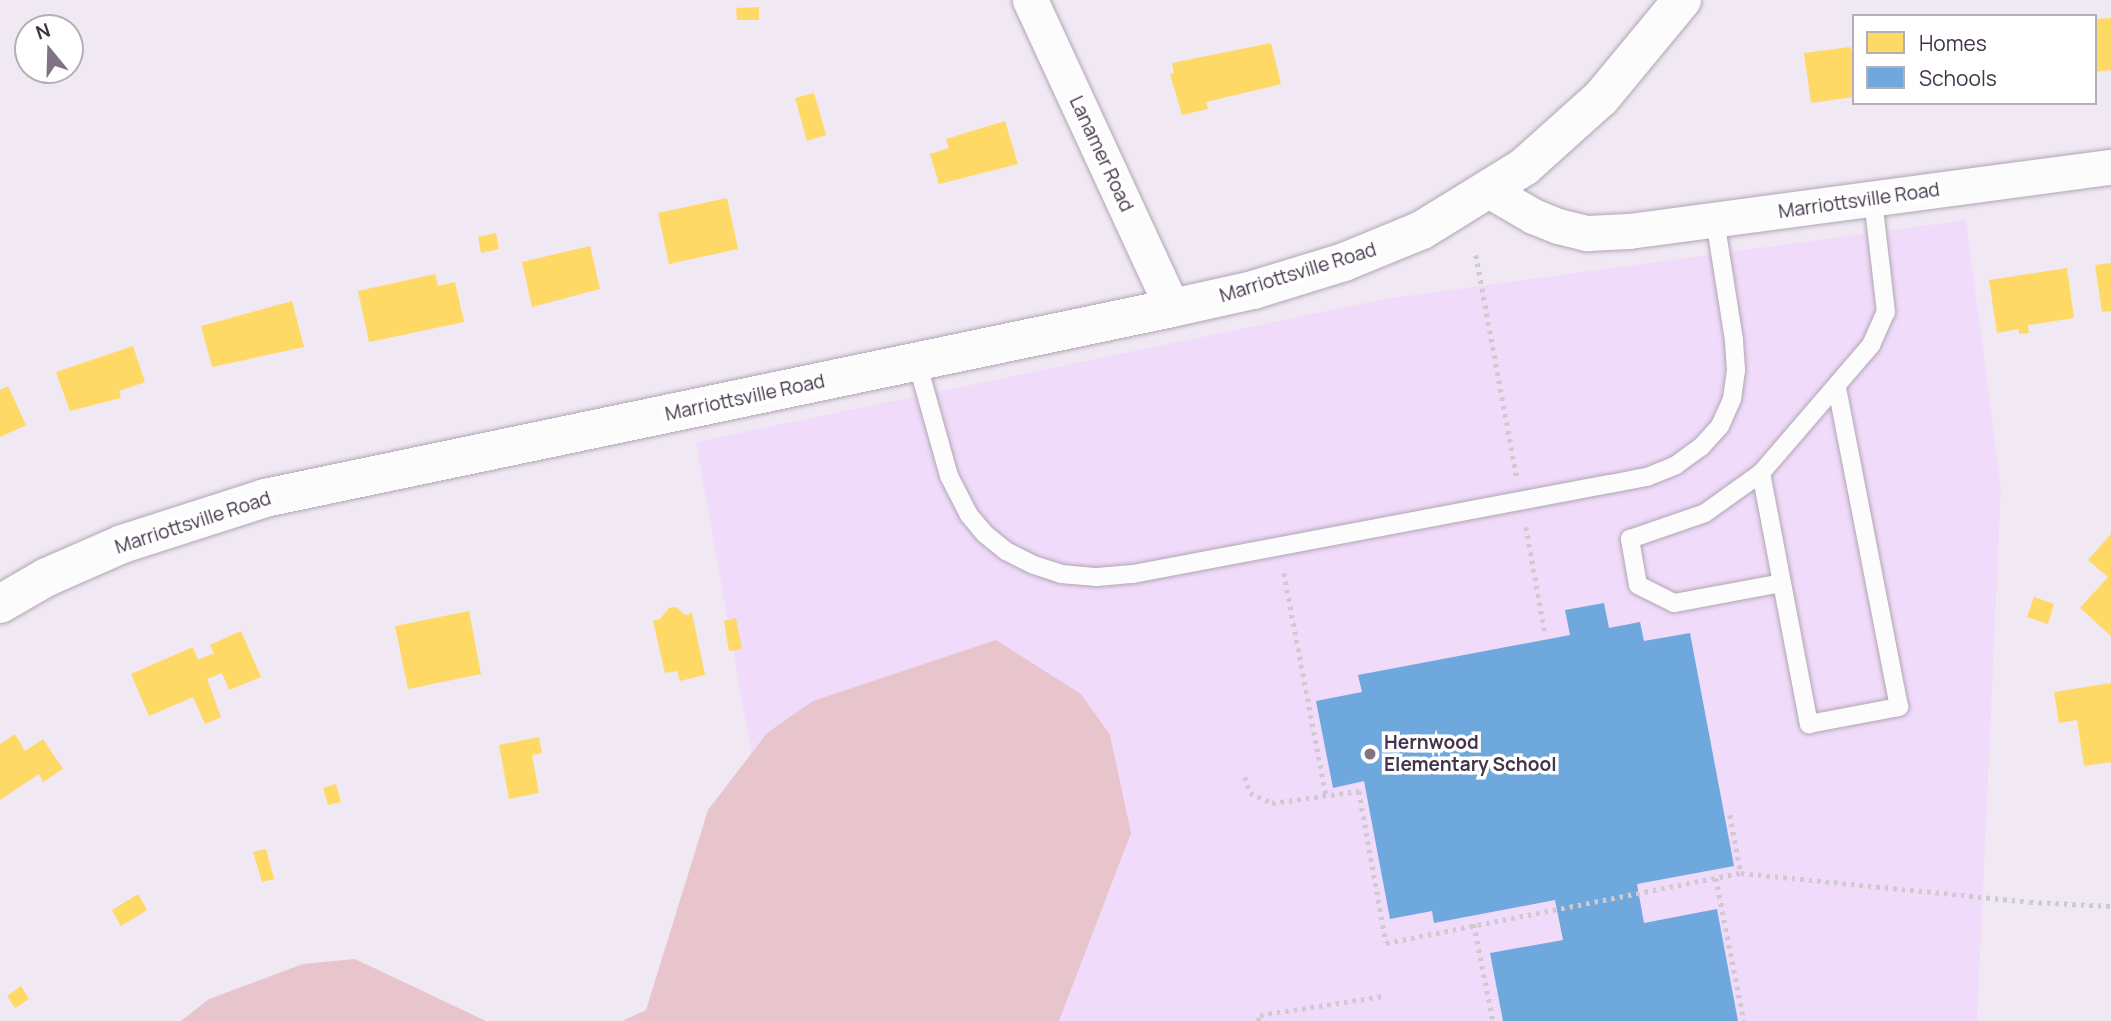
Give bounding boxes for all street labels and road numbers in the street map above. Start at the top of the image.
street label: Lanamer Road [1064,93,1138,215]
street label: Marriottsville Road [1777,178,1941,224]
street label: Marriottsville Road [1217,238,1379,308]
street label: Marriottsville Road [663,370,827,426]
street label: Marriottsville Road [112,487,274,559]

